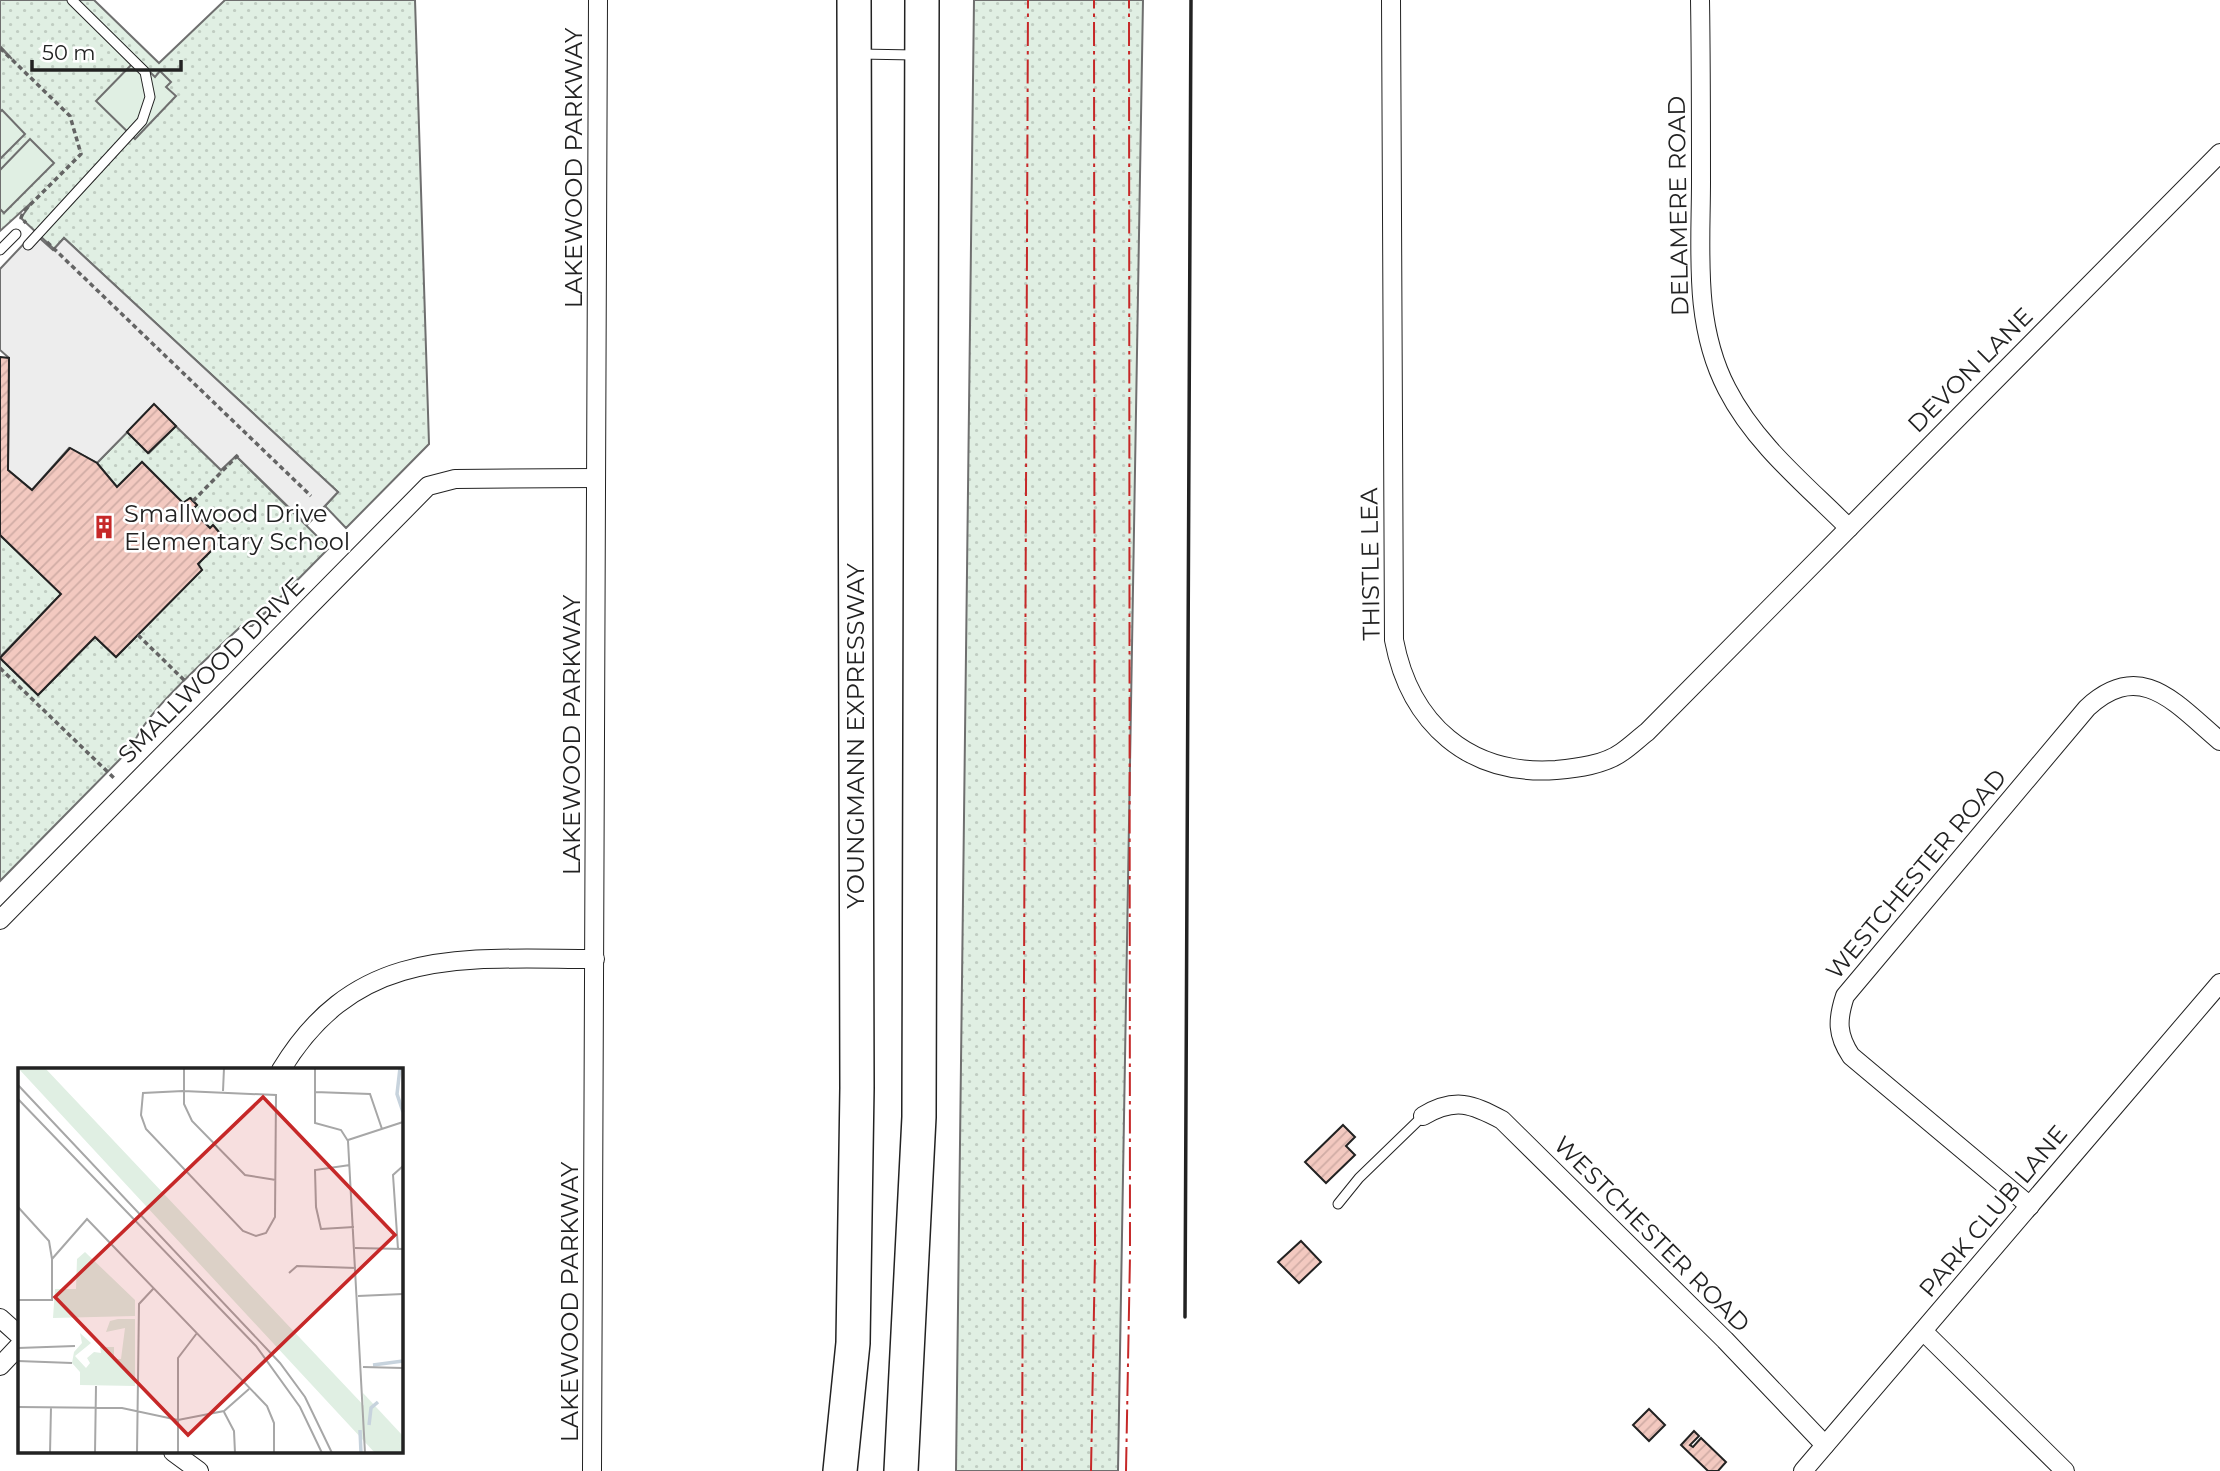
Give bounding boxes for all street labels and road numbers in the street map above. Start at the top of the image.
street label: LAKEWOOD PARKWAY [559,27,588,308]
street label: DELAMERE ROAD [1662,96,1694,316]
street label: DEVON LANE [1902,302,2038,438]
street label: THISTLE LEA [1354,487,1386,641]
street label: YOUNGMANN EXPRESSWAY [841,563,870,909]
street label: SMALLWOOD DRIVE [112,571,310,769]
street label: LAKEWOOD PARKWAY [557,594,586,875]
street label: WESTCHESTER ROAD [1820,763,2012,985]
street label: PARK CLUB LANE [1913,1119,2073,1303]
street label: WESTCHESTER ROAD [1548,1130,1756,1338]
street label: LAKEWOOD PARKWAY [555,1161,584,1442]

